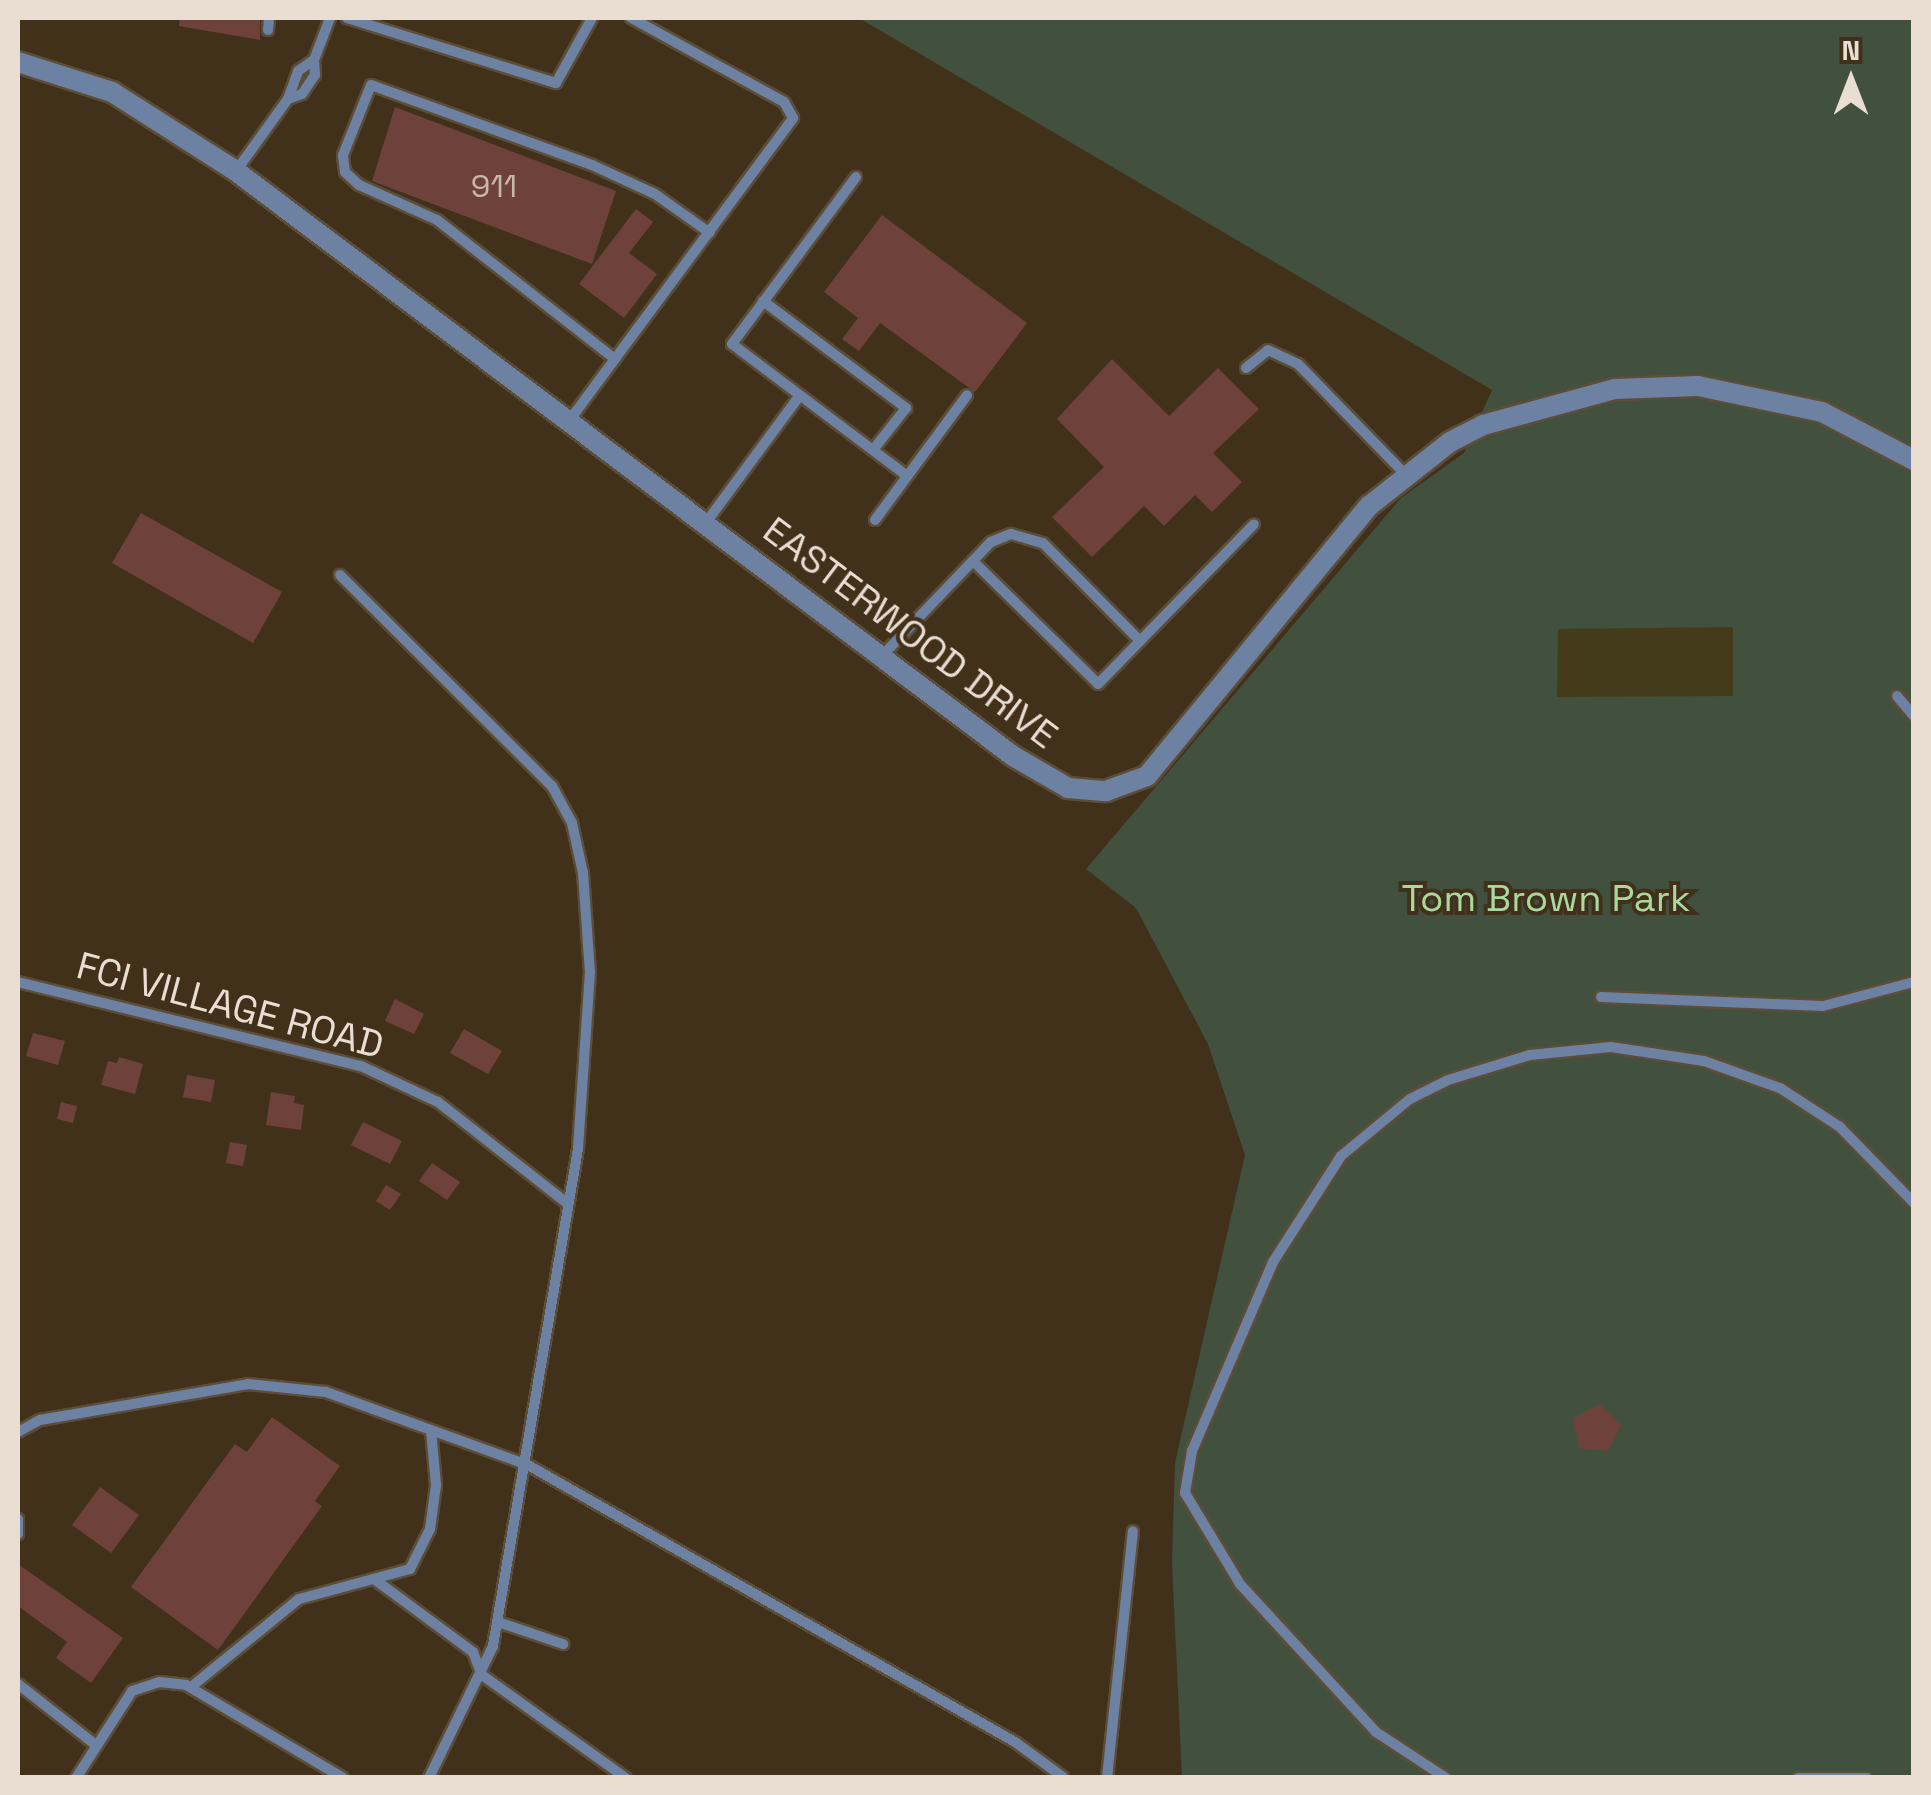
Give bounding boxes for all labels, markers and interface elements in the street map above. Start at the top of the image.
north arrow [1801,30,1901,130]
text: N [1842,32,1860,68]
house number: 911 [471,167,517,205]
street label: EASTERWOOD DRIVE [754,508,1066,758]
park label: Tom Brown Park [1402,876,1690,922]
street label: FCI VILLAGE ROAD [72,943,388,1069]

